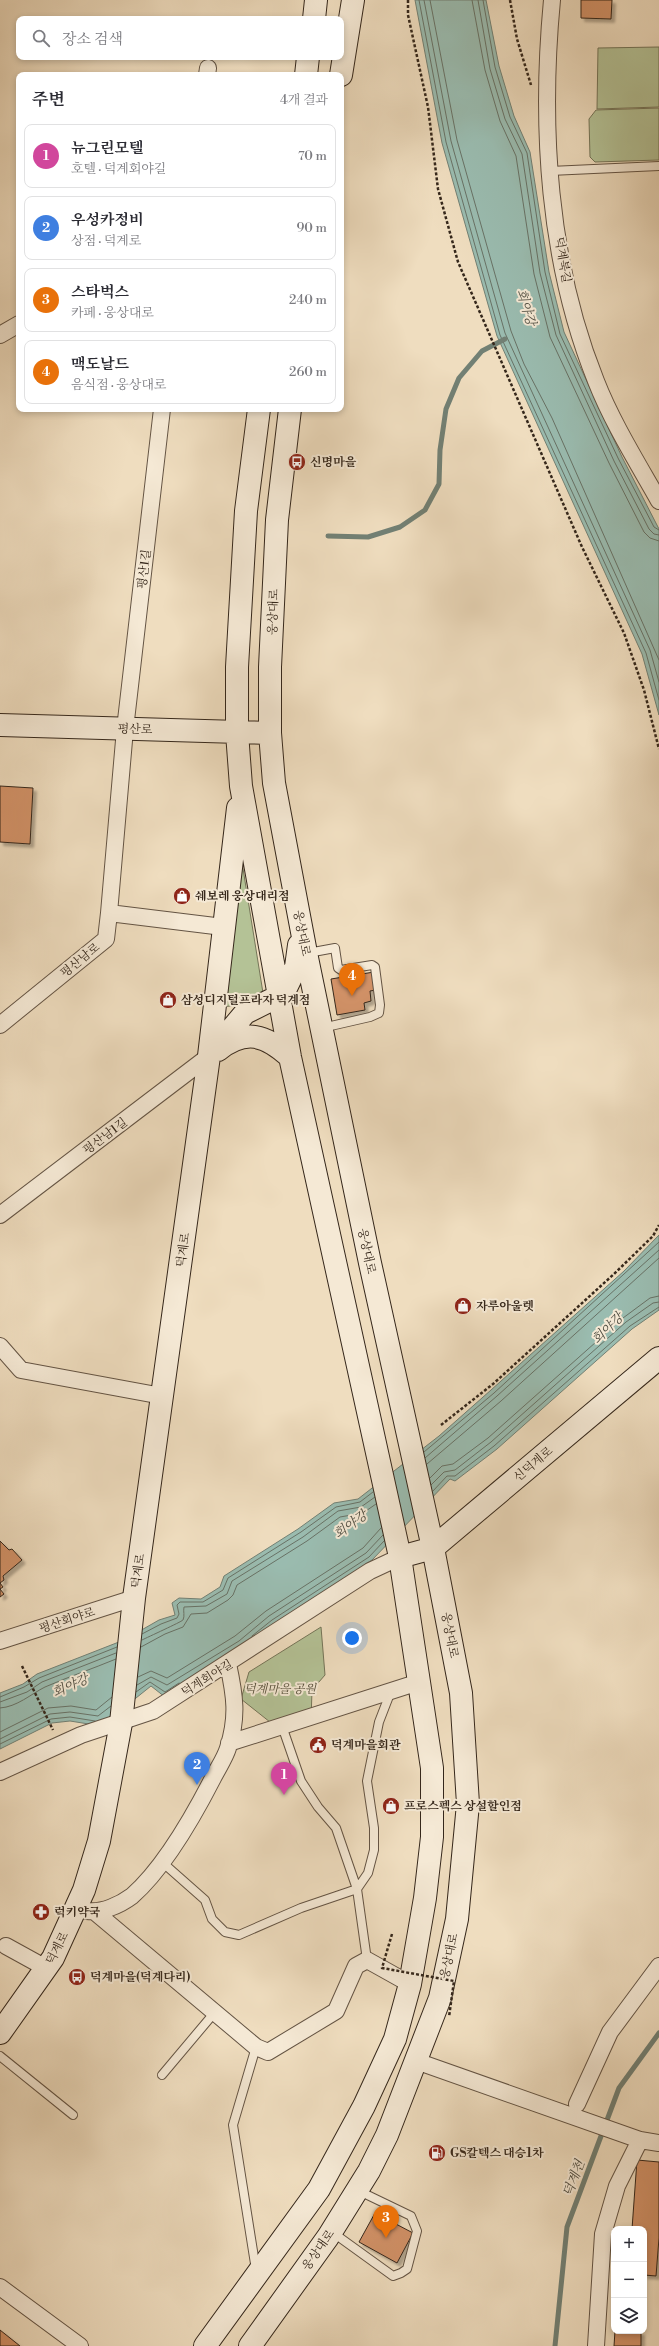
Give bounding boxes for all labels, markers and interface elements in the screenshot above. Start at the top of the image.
search box [16,16,344,60]
icon: search [30,27,52,49]
text: 장소 검색 [62,30,123,49]
text: 주변 [32,89,65,111]
text: 4개 결과 [280,92,328,108]
text: 뉴그린모텔 [71,139,143,158]
text: 1 [43,148,49,164]
text: 70 m [298,148,327,164]
text: 호텔 · 덕계회야길 [71,161,166,177]
text: 우성카정비 [71,211,143,230]
text: 2 [42,220,50,236]
text: 90 m [296,220,327,236]
text: 상점 · 덕계로 [71,233,141,249]
street label: 덕계북길 [551,236,574,284]
text: 스타벅스 [71,283,129,302]
water label: 회야강 [513,287,540,330]
text: 3 [42,292,50,308]
text: 240 m [289,292,327,308]
text: 카페 · 웅상대로 [71,305,154,321]
text: 맥도날드 [71,355,129,374]
text: 4 [42,364,50,380]
text: 260 m [289,364,327,380]
text: 음식점 · 웅상대로 [71,377,166,393]
bus stop icon: 신명마을 [287,452,307,472]
place label: 신명마을 [310,455,357,470]
street label: 평산1길 [135,548,154,590]
street label: 웅상대로 [265,588,282,635]
street label: 평산로 [117,721,153,738]
shop icon: 쉐보레 웅상대리점 [172,886,192,906]
place label: 쉐보레 웅상대리점 [195,889,290,904]
street label: 웅상대로 [290,909,313,958]
street label: 평산남로 [58,940,103,981]
pin: 4 [339,963,365,996]
shop icon: 삼성디지털프라자 덕계점 [158,990,178,1010]
place label: 삼성디지털프라자 덕계점 [181,993,310,1008]
street label: 평산남1길 [80,1115,130,1158]
street label: 웅상대로 [354,1227,379,1276]
street label: 덕계로 [174,1231,193,1268]
shop icon: 자루아울렛 [453,1296,473,1316]
place label: 자루아울렛 [476,1299,534,1314]
water label: 회야강 [589,1308,628,1348]
street label: 신덕계로 [511,1443,556,1485]
water label: 회야강 [331,1506,372,1542]
street label: 덕계로 [129,1552,148,1589]
street label: 평산회야로 [37,1604,97,1637]
street label: 웅상대로 [438,1611,461,1660]
your location [342,1628,362,1648]
street label: 덕계회야길 [179,1657,236,1700]
water label: 회야강 [50,1670,93,1701]
park label: 덕계마을 공원 [244,1682,317,1697]
public building icon: 덕계마을회관 [308,1735,328,1755]
place label: 덕계마을회관 [331,1738,401,1753]
pin: 2 [184,1752,210,1785]
pin: 1 [271,1762,297,1795]
shop icon: 프로스펙스 상설할인점 [381,1796,401,1816]
place label: 프로스펙스 상설할인점 [404,1799,522,1814]
pharmacy icon: 럭키약국 [31,1902,51,1922]
place label: 럭키약국 [54,1905,101,1920]
street label: 덕계로 [43,1929,72,1967]
street label: 웅상대로 [437,1931,462,1980]
bus stop icon: 덕계마을(덕계다리) [67,1967,87,1987]
place label: 덕계마을(덕계다리) [90,1970,190,1985]
fuel station icon: GS칼텍스 대승1차 [427,2143,447,2163]
place label: GS칼텍스 대승1차 [450,2146,544,2161]
water label: 덕계천 [560,2157,589,2199]
pin: 3 [373,2205,399,2238]
map controls [611,2226,647,2334]
button: + [611,2226,647,2262]
street label: 웅상대로 [299,2227,338,2274]
button: − [611,2262,647,2298]
button: layers [611,2298,647,2334]

